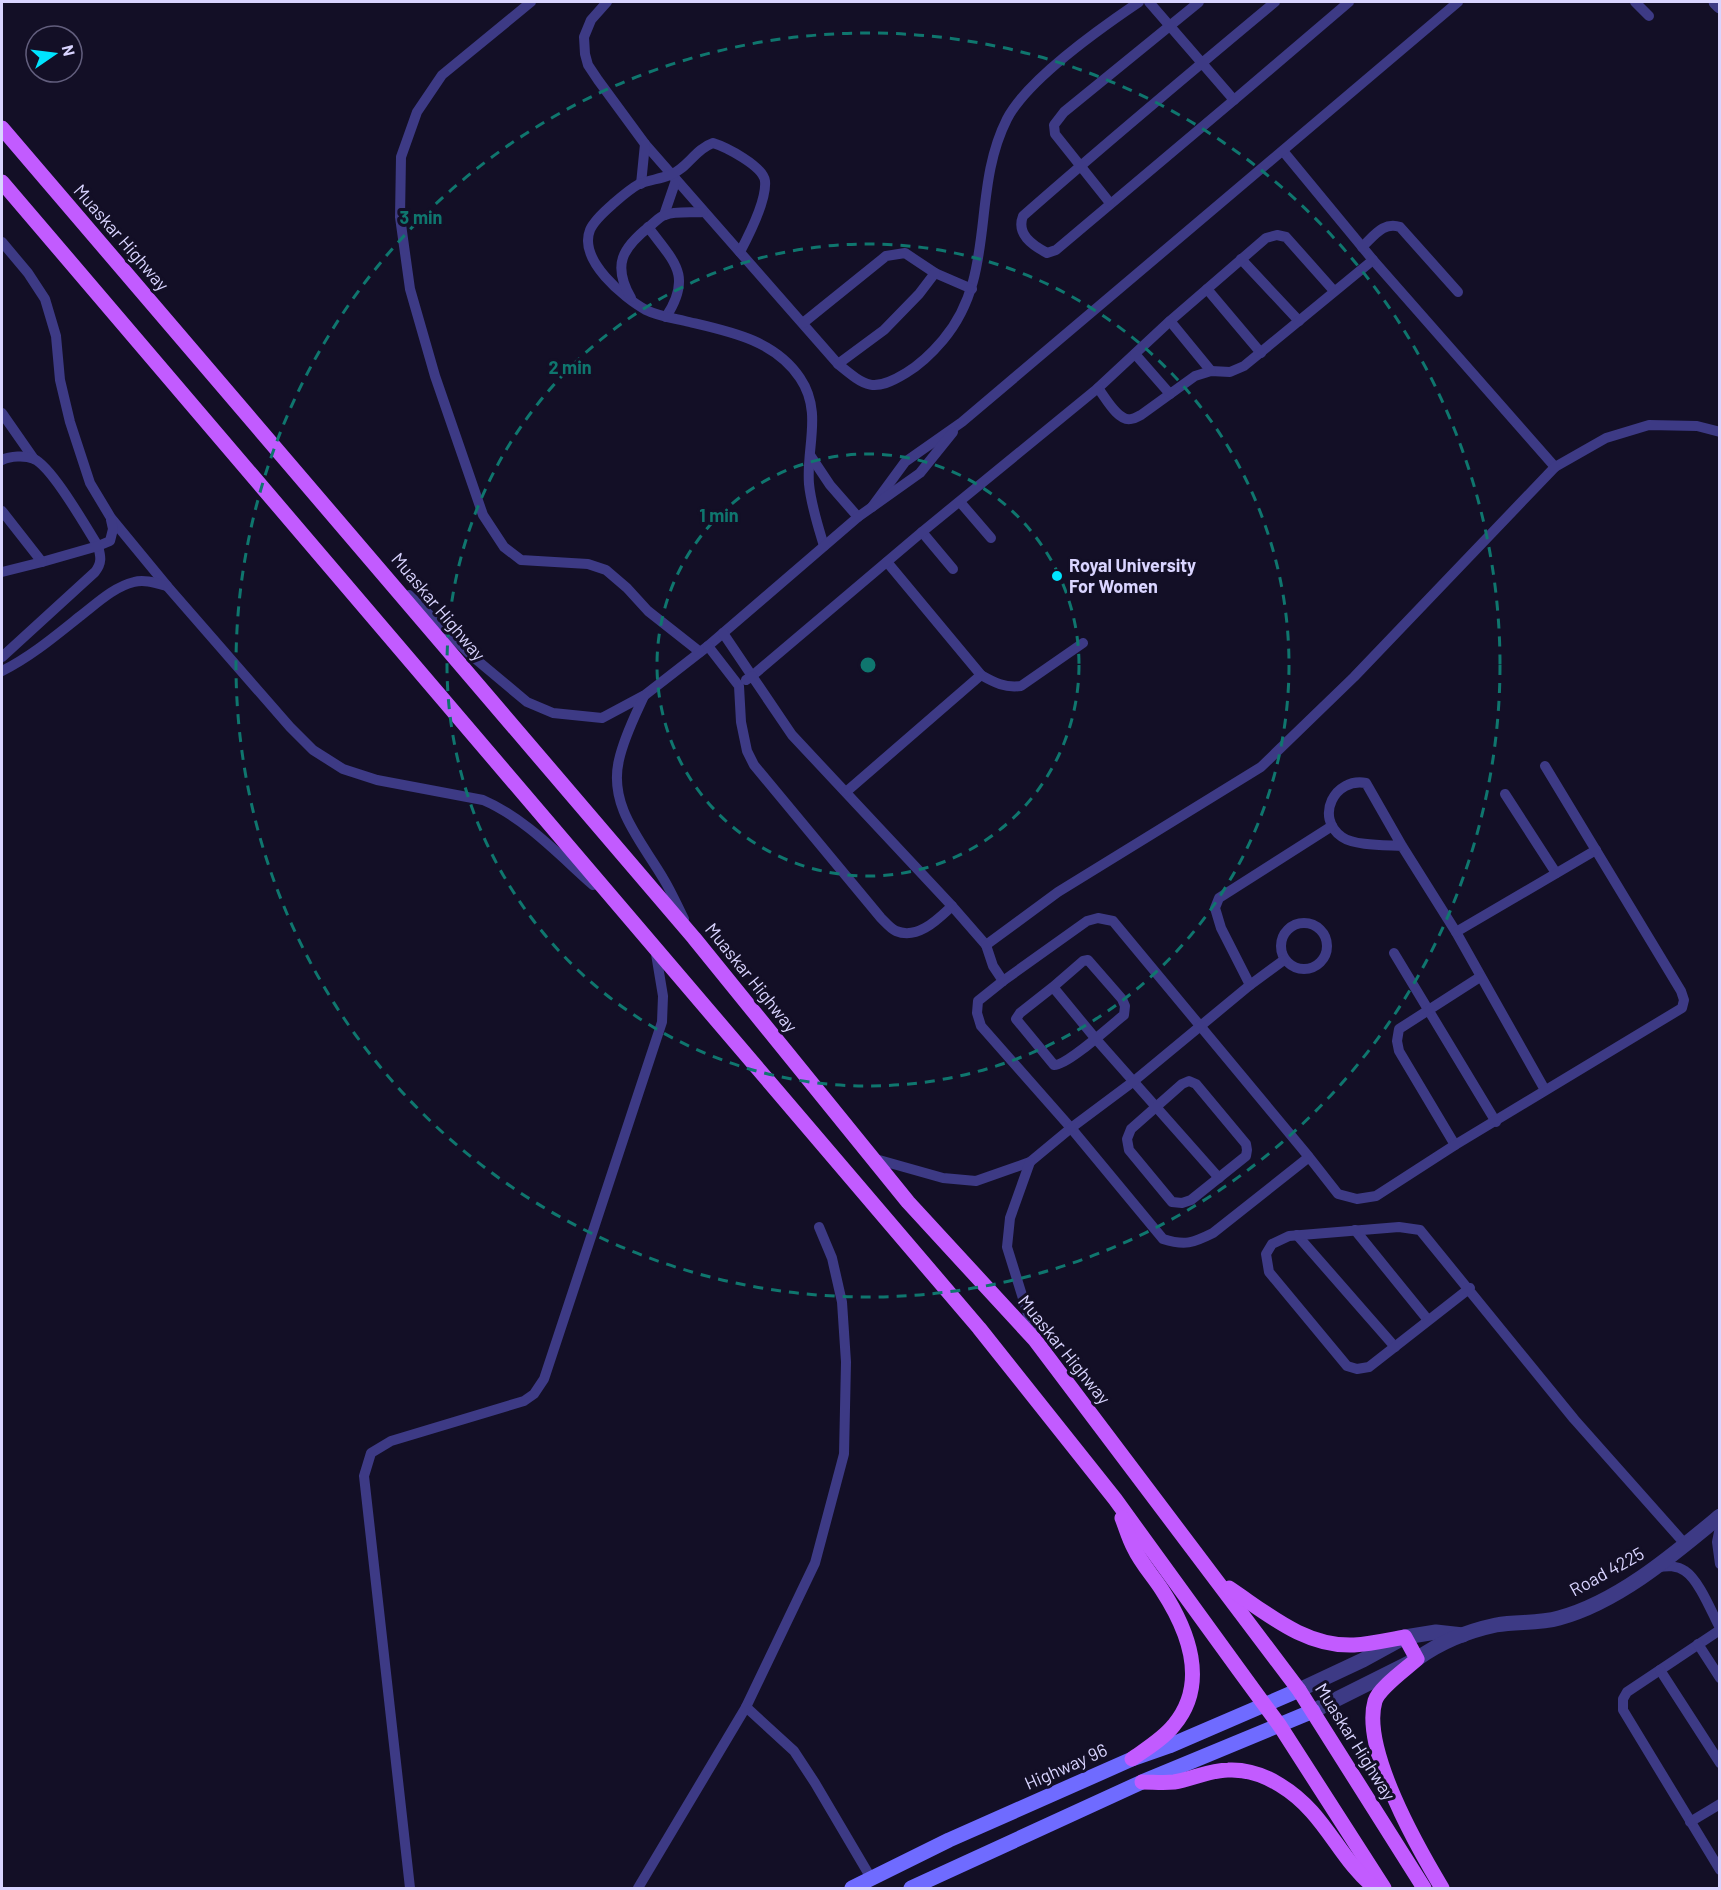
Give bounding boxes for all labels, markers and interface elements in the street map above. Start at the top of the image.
north arrow [24,24,84,84]
text: N [59,43,80,58]
street label: Muaskar Highway [69,179,174,295]
text: 3 min [400,206,442,228]
text: 2 min [548,356,592,378]
text: 1 min [699,504,739,526]
street label: Muaskar Highway [387,548,490,665]
place label: Royal University For Women [1069,554,1196,597]
marker: Royal University For Women [1050,569,1064,583]
centre of rings [858,655,878,675]
street label: Muaskar Highway [701,918,803,1036]
street label: Muaskar Highway [1014,1290,1116,1408]
street label: Road 4225 [1565,1542,1648,1601]
street label: Muaskar Highway [1311,1679,1401,1804]
street label: Highway 96 [1021,1738,1110,1794]

